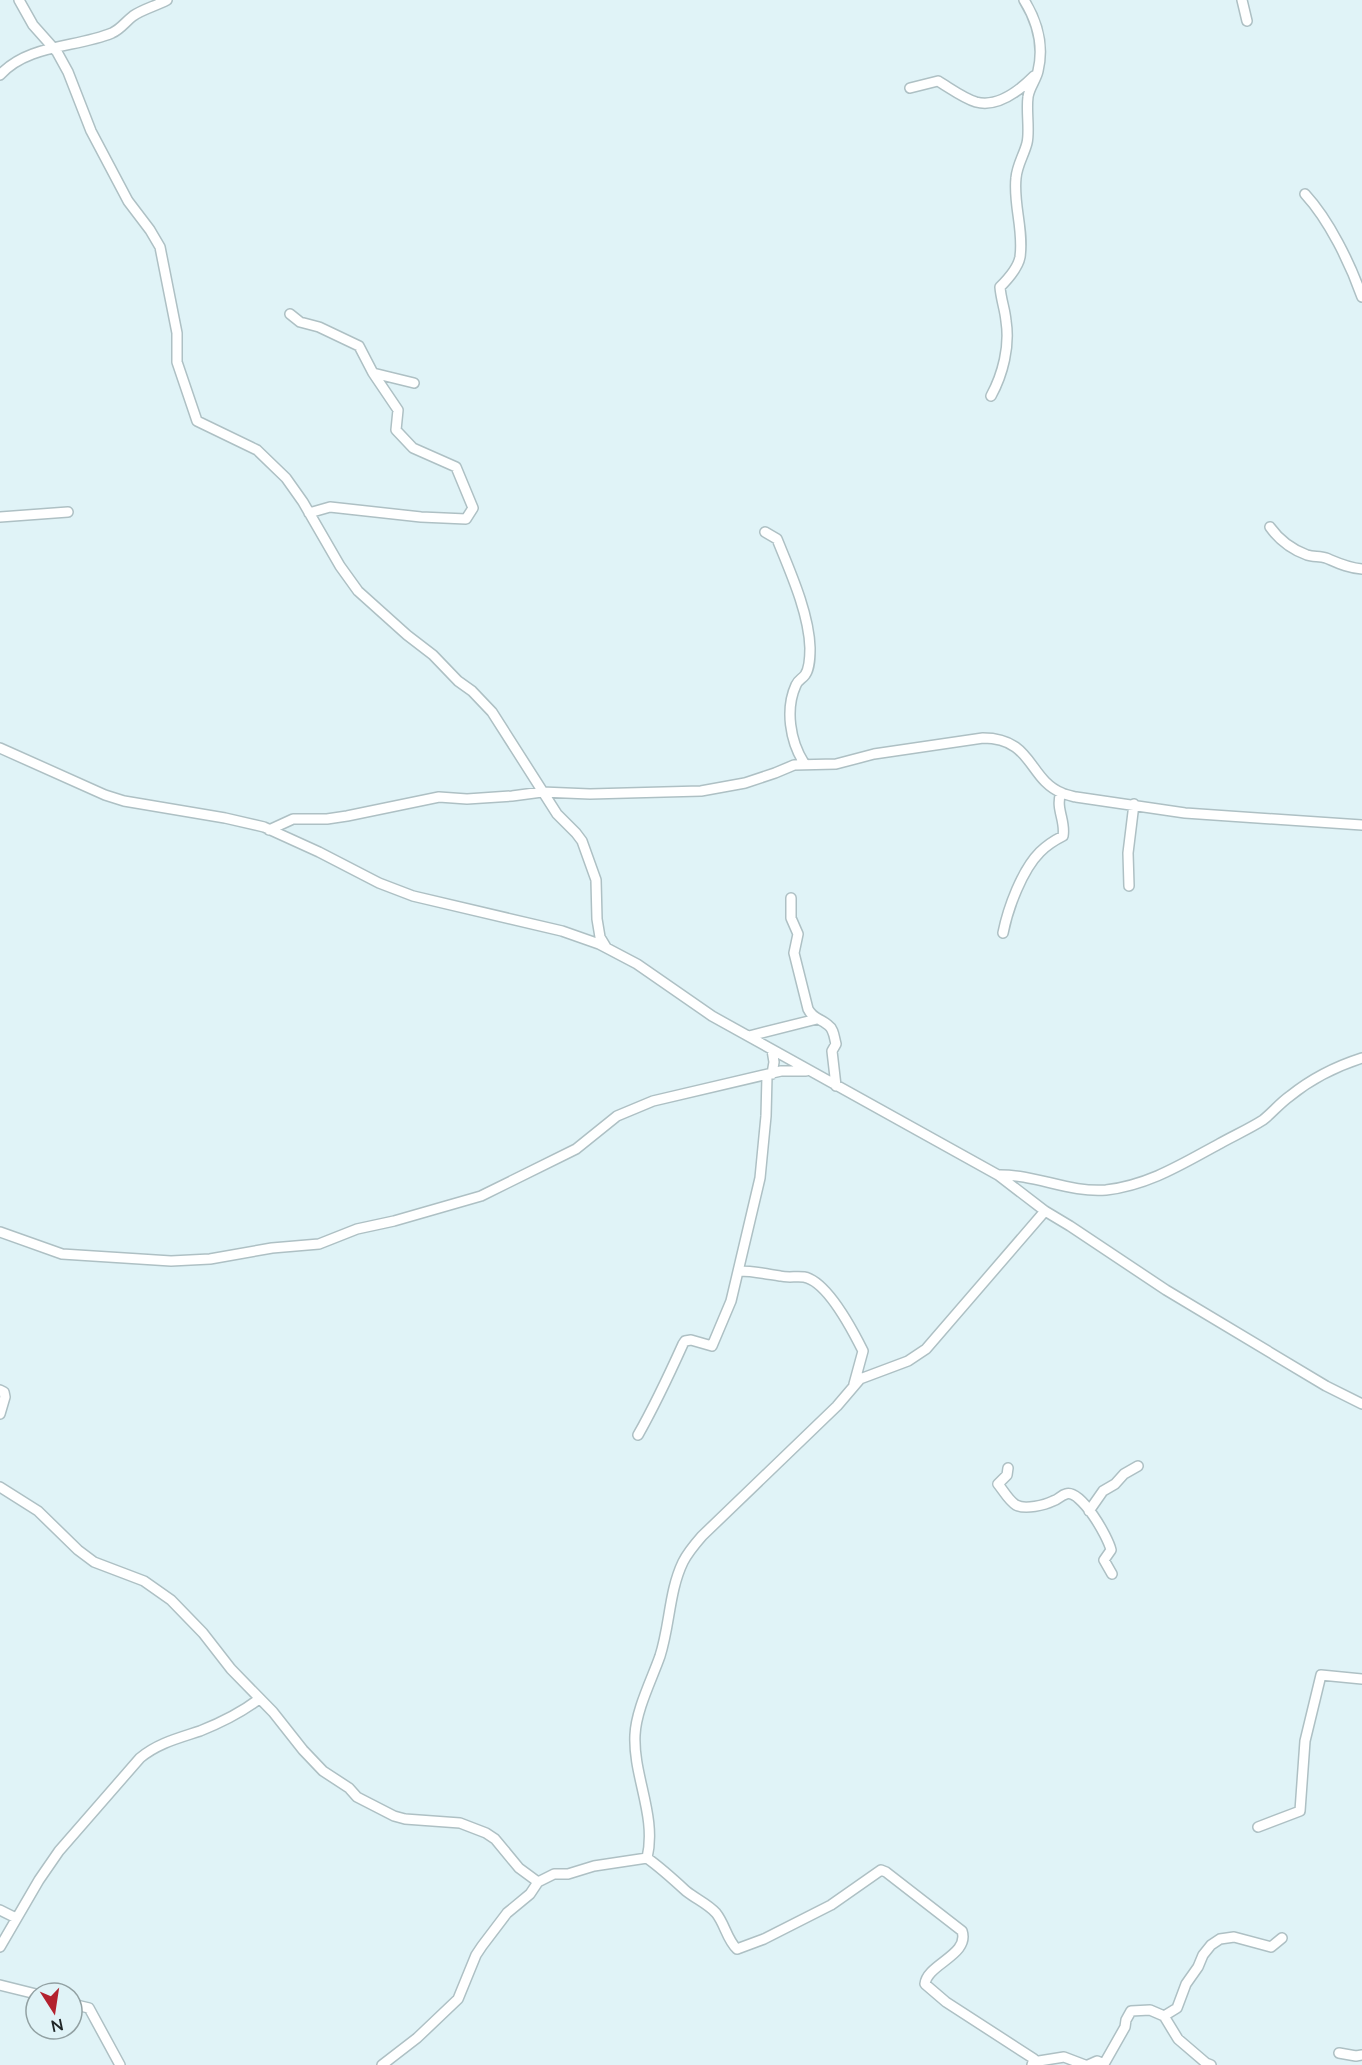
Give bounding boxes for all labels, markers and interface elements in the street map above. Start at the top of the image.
north arrow [24,1981,84,2041]
text: N [49,2016,65,2037]

